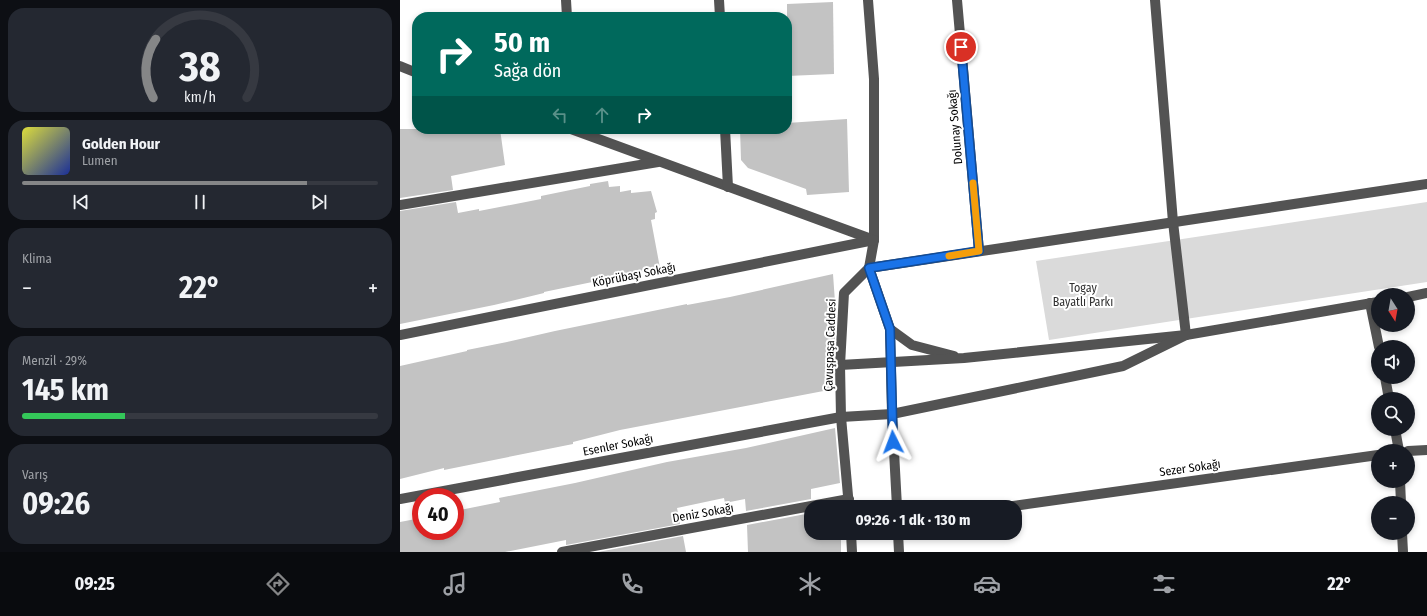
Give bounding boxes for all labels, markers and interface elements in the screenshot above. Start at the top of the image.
text: 50 m [494,26,550,59]
icon: right [428,28,480,80]
pin [944,30,978,64]
icon: arrive [950,36,972,58]
text: 38 [178,42,221,92]
text: Sağa dön [494,60,561,82]
text: km/h [184,89,216,106]
street label: Dolunay Sokağı [945,89,965,165]
icon: left [549,104,571,126]
icon: ahead [591,104,613,126]
icon: right [633,104,655,126]
text: Golden Hour [82,135,160,153]
text: Lumen [82,153,118,168]
icon: previous [70,191,92,213]
icon: pause [189,191,211,213]
icon: next [308,191,330,213]
text: Klima [22,251,52,266]
street label: Köprübaşı Sokağı [591,260,677,290]
text: 22° [179,270,221,306]
text: − [22,275,32,302]
text: + [368,275,378,302]
park label: Togay Bayatlı Parkı [1053,281,1113,309]
north arrow [1371,288,1415,332]
map controls [1371,288,1415,540]
street label: Çavuşpaşa Caddesi [821,298,839,392]
button: sound [1371,340,1415,384]
text: Menzil · 29% [22,353,87,368]
text: 145 km [22,372,109,408]
button: search [1371,392,1415,436]
position arrow [872,421,914,463]
street label: Esenler Sokağı [582,431,654,459]
button: + [1371,444,1415,488]
street label: Sezer Sokağı [1159,457,1221,479]
text: Varış [22,467,48,482]
text: 09:26 [22,486,90,522]
speed limit sign: 40 [412,488,464,540]
button: − [1371,496,1415,540]
street label: Deniz Sokağı [671,501,735,525]
text: 09:26 · 1 dk · 130 m [856,511,970,529]
icon: directions [264,570,292,598]
icon: music [441,570,469,598]
icon: phone [618,570,646,598]
icon: climate [796,570,824,598]
icon: car [973,570,1001,598]
icon: filters [1150,570,1178,598]
text: 09:25 [75,573,115,595]
text: 22° [1327,573,1352,595]

